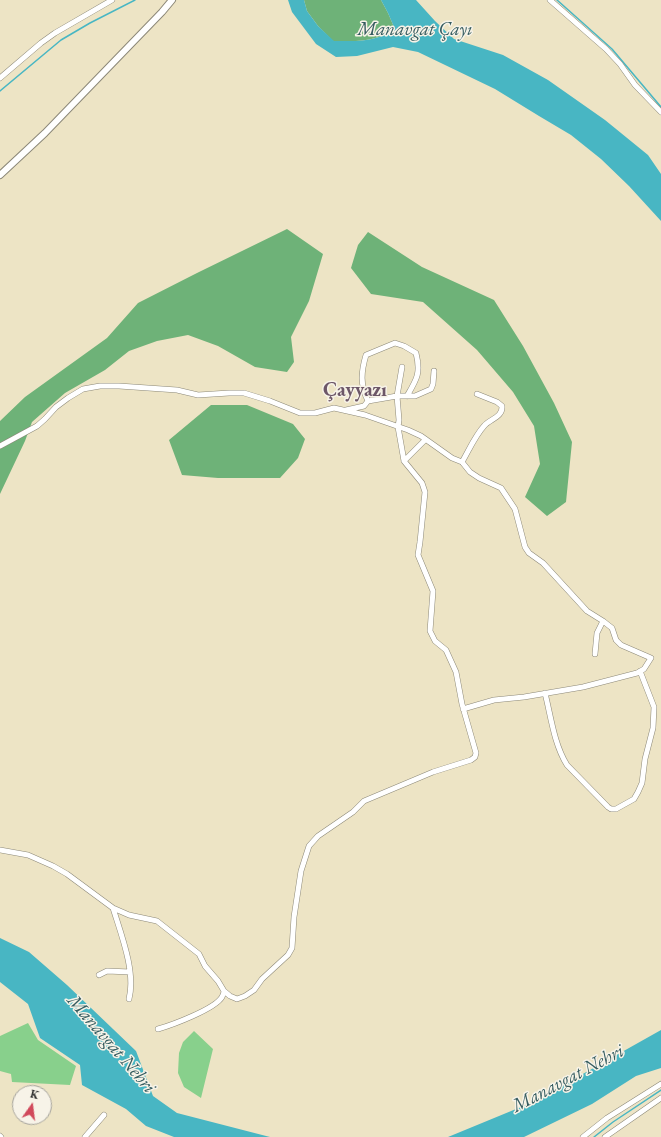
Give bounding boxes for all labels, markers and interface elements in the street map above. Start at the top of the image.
water label: Manavgat Çayı [357,19,473,41]
district label: Çayyazı [323,379,387,403]
water label: Manavgat Nehri [62,990,160,1098]
water label: Manavgat Nehri [508,1040,628,1118]
north arrow [12,1085,52,1125]
text: K [29,1087,40,1102]

